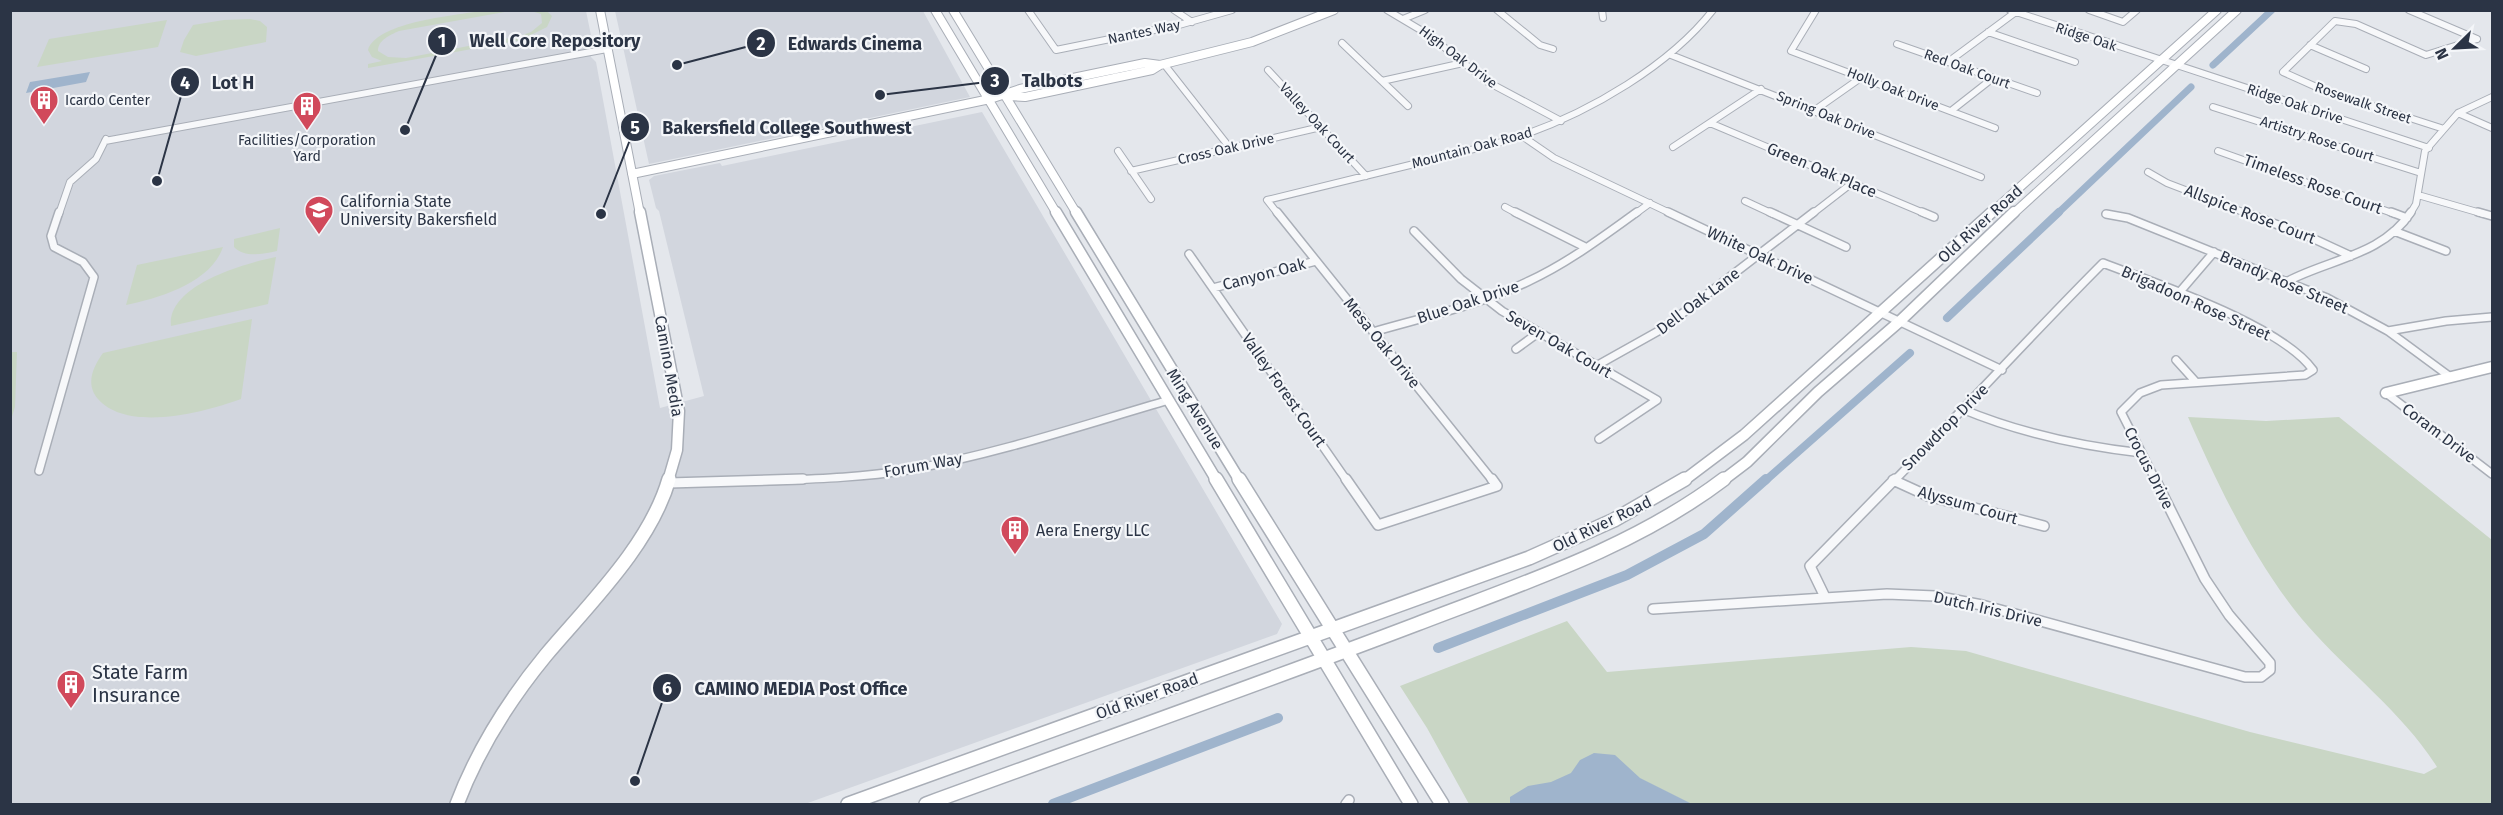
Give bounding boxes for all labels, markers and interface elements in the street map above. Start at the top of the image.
street label: Nantes Way [1106,16,1182,48]
north arrow [2425,18,2485,78]
street label: Ridge Oak [2053,19,2120,55]
street label: High Oak Drive [1416,22,1500,92]
callout: Well Core Repository [427,23,652,59]
callout: Edwards Cinema [746,25,934,61]
text: 1 [438,30,446,52]
text: Well Core Repository [470,30,641,52]
text: 2 [756,33,766,55]
text: Edwards Cinema [788,33,922,55]
text: N [2431,45,2453,63]
street label: Red Oak Court [1922,46,2013,93]
callout: Talbots [980,63,1094,99]
callout: Lot H [170,64,267,100]
street label: Holly Oak Drive [1845,64,1941,114]
text: 3 [989,70,1000,92]
text: Talbots [1022,70,1083,92]
text: 4 [180,72,190,94]
text: Lot H [212,72,254,94]
street label: Valley Oak Court [1276,79,1359,167]
street label: Rosewalk Street [2313,79,2414,128]
street label: Ridge Oak Drive [2245,80,2345,128]
building icon: Icardo Center [28,84,60,126]
street label: Spring Oak Drive [1774,87,1878,143]
building icon: Facilities/Corporation Yard [291,90,323,132]
place label: Icardo Center [65,92,150,109]
callout: Bakersfield College Southwest [620,109,924,145]
street label: Artistry Rose Court [2258,113,2377,166]
text: 5 [630,117,640,139]
text: Bakersfield College Southwest [662,117,913,139]
street label: Mountain Oak Road [1410,124,1534,172]
street label: Cross Oak Drive [1176,130,1276,168]
place label: Facilities/Corporation Yard [238,132,376,165]
street label: Green Oak Place [1764,138,1880,202]
street label: Timeless Rose Court [2241,150,2385,218]
street label: Allspice Rose Court [2182,180,2318,248]
street label: Old River Road [1934,181,2026,267]
place label: California State University Bakersfield [340,192,497,229]
school or university icon: California State University Bakersfield [303,194,335,236]
street label: White Oak Drive [1704,222,1816,288]
street label: Brandy Rose Street [2217,246,2351,318]
street label: Canyon Oak [1220,254,1308,294]
street label: Brigadoon Rose Street [2118,261,2274,345]
street label: Dell Oak Lane [1653,264,1743,338]
street label: Blue Oak Drive [1415,277,1521,327]
street label: Mesa Oak Drive [1340,294,1424,392]
street label: Seven Oak Court [1503,306,1615,382]
street label: Camino Media [651,314,687,418]
street label: Valley Forest Court [1238,329,1331,451]
street label: Ming Avenue [1163,365,1227,453]
street label: Snowdrop Drive [1898,380,1992,474]
street label: Coram Drive [2398,399,2480,467]
street label: Crocus Drive [2120,424,2178,512]
street label: Forum Way [882,449,964,481]
street label: Alyssum Court [1916,482,2020,528]
street label: Old River Road [1550,492,1654,556]
building icon: Aera Energy LLC [999,514,1031,556]
place label: Aera Energy LLC [1036,521,1150,540]
street label: Dutch Iris Drive [1932,587,2044,631]
place label: State Farm Insurance [92,660,188,707]
building icon: State Farm Insurance [55,668,87,710]
street label: Old River Road [1093,669,1201,723]
callout: CAMINO MEDIA Post Office [652,670,919,706]
text: 6 [662,678,672,700]
text: CAMINO MEDIA Post Office [694,678,908,700]

